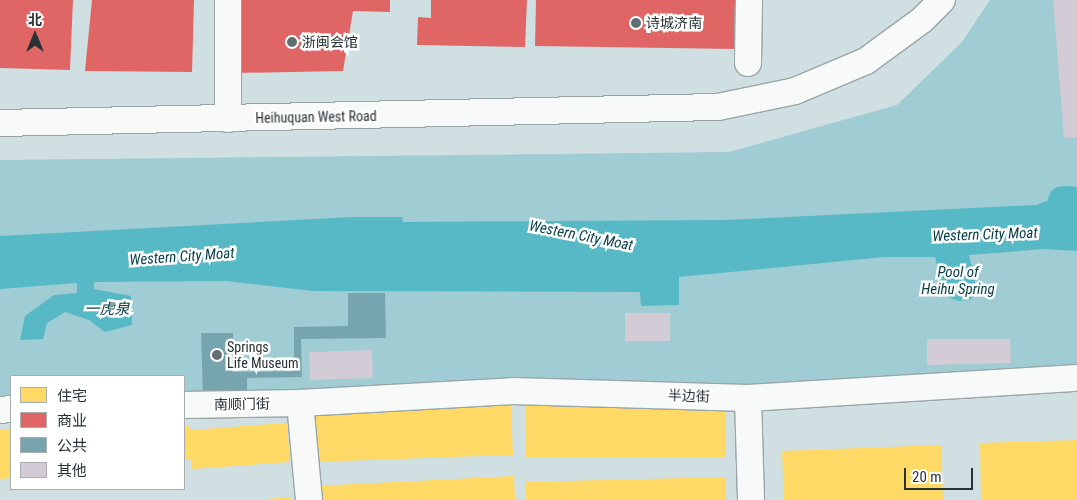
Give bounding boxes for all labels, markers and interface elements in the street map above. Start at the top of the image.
north arrow [10,10,60,60]
text: 北 [28,12,42,28]
place label: 诗城济南 [646,15,702,31]
marker: 诗城济南 [630,17,642,29]
place label: 浙闽会馆 [302,34,358,50]
marker: 浙闽会馆 [286,36,298,48]
street label: Heihuquan West Road [255,108,377,126]
water label: Western City Moat [528,217,634,255]
water label: Western City Moat [932,224,1038,246]
water label: Western City Moat [129,244,235,270]
water label: Pool of Heihu Spring [921,263,995,298]
water label: 一虎泉 [85,301,129,319]
place label: Springs Life Museum [227,339,299,372]
marker: Springs Life Museum [211,349,223,361]
legend [10,375,185,490]
text: 住宅 [57,387,87,405]
street label: 半边街 [668,387,710,405]
street label: 南顺门街 [214,395,270,413]
text: 商业 [57,412,87,430]
text: 公共 [57,437,87,455]
scale bar [907,458,976,490]
text: 其他 [57,462,87,480]
text: 20 m [912,468,942,486]

